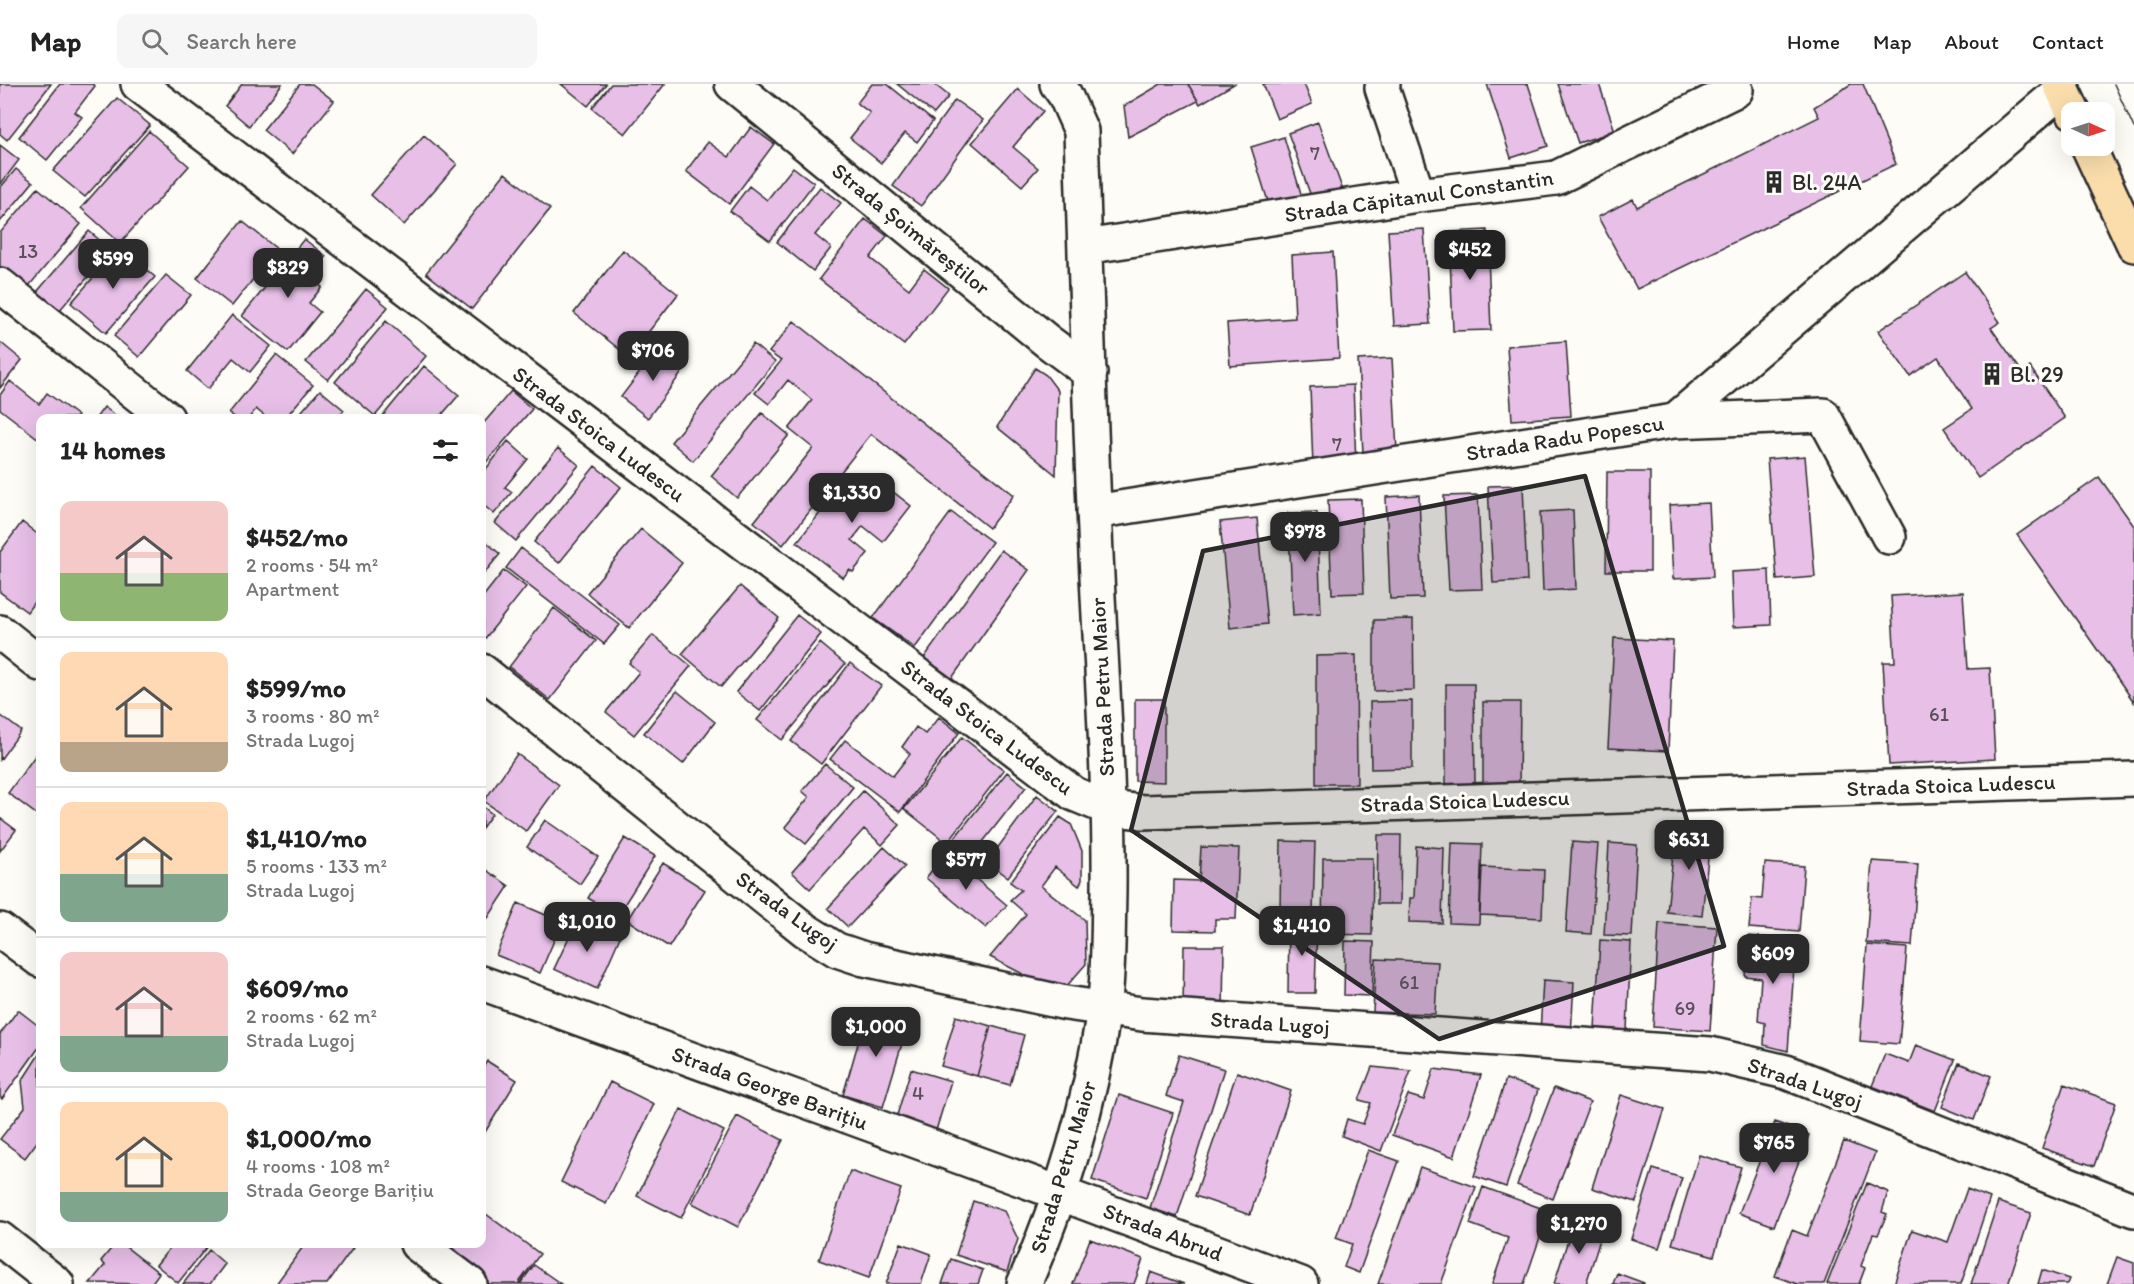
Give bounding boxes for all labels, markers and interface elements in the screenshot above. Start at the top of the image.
search box [117,14,537,68]
text: Map [30,24,81,58]
icon: search [138,25,171,58]
text: Search here [186,28,297,55]
text: Home [1787,29,1840,54]
text: Map [1873,29,1912,54]
text: About [1945,29,1999,54]
text: Contact [2032,29,2104,54]
north arrow [2061,102,2115,156]
map controls [2061,102,2115,156]
house number: 7 [1310,141,1320,165]
street label: Strada Șoimăreștilor [827,157,996,301]
street label: Strada Căpitanul Constantin [1283,164,1556,228]
building icon: Bl. 24A [1761,169,1787,195]
place label: Bl. 24A [1792,169,1862,196]
pin: $452 [1434,230,1506,281]
text: $452 [1448,237,1492,261]
house number: 13 [18,239,38,263]
pin: $599 [77,239,149,290]
text: $599 [92,246,134,270]
pin: $829 [252,248,324,299]
text: $829 [267,255,309,279]
pin: $706 [617,331,689,382]
text: $706 [632,338,674,362]
street label: Strada Stoica Ludescu [507,360,691,508]
building icon: Bl. 29 [1979,361,2005,387]
place label: Bl. 29 [2010,361,2064,388]
street label: Strada Radu Popescu [1464,409,1666,467]
house number: 7 [1332,432,1342,456]
text: 14 homes [60,434,166,466]
icon: filters [429,434,462,467]
pin: $1,330 [803,473,901,524]
text: $1,330 [823,480,881,504]
pin: $978 [1269,512,1341,563]
text: $978 [1284,519,1326,543]
text: $452/mo [246,521,348,553]
icon: home [108,525,180,597]
text: 2 rooms · 54 m² [246,553,378,577]
text: Apartment [246,577,339,601]
street label: Strada Petru Maior [1084,597,1120,777]
street label: Strada Stoica Ludescu [895,653,1079,801]
text: $599/mo [246,672,346,704]
icon: home [108,676,180,748]
house number: 61 [1929,702,1949,726]
text: 3 rooms · 80 m² [246,704,379,728]
text: Strada Lugoj [246,728,355,752]
street label: Strada Stoica Ludescu [1846,768,2056,802]
street label: Strada Stoica Ludescu [1360,784,1570,818]
pin: $631 [1653,820,1725,871]
text: $1,410/mo [246,822,367,854]
icon: home [108,826,180,898]
text: $631 [1669,827,1709,851]
pin: $577 [930,840,1002,891]
text: $577 [946,847,986,871]
text: 5 rooms · 133 m² [246,854,387,878]
street label: Strada Lugoj [731,865,843,957]
text: Strada Lugoj [246,878,355,902]
pin: $1,010 [538,902,636,953]
pin: $1,410 [1253,906,1351,957]
text: $1,010 [558,909,616,933]
text: $1,410 [1273,913,1331,937]
pin: $609 [1737,934,1809,985]
text: $609 [1751,941,1795,965]
house number: 61 [1399,970,1419,994]
text: $609/mo [246,972,349,1004]
icon: home [108,976,180,1048]
house number: 69 [1674,996,1696,1020]
text: 2 rooms · 62 m² [246,1004,377,1028]
street label: Strada Lugoj [1209,1005,1331,1041]
pin: $1,000 [827,1007,925,1058]
text: $1,000 [845,1014,907,1038]
text: Strada Lugoj [246,1028,355,1052]
street label: Strada George Barițiu [668,1040,872,1136]
street label: Strada Lugoj [1744,1051,1866,1115]
street label: Strada Petru Maior [1024,1077,1102,1257]
house number: 4 [912,1081,924,1105]
text: $1,000/mo [246,1122,371,1154]
pin: $765 [1738,1123,1810,1174]
icon: home [108,1126,180,1198]
text: $765 [1753,1130,1795,1154]
text: 4 rooms · 108 m² [246,1154,390,1178]
text: Strada George Barițiu [246,1178,434,1202]
street label: Strada Abrud [1099,1197,1227,1267]
pin: $1,270 [1530,1204,1628,1255]
text: $1,270 [1551,1211,1607,1235]

